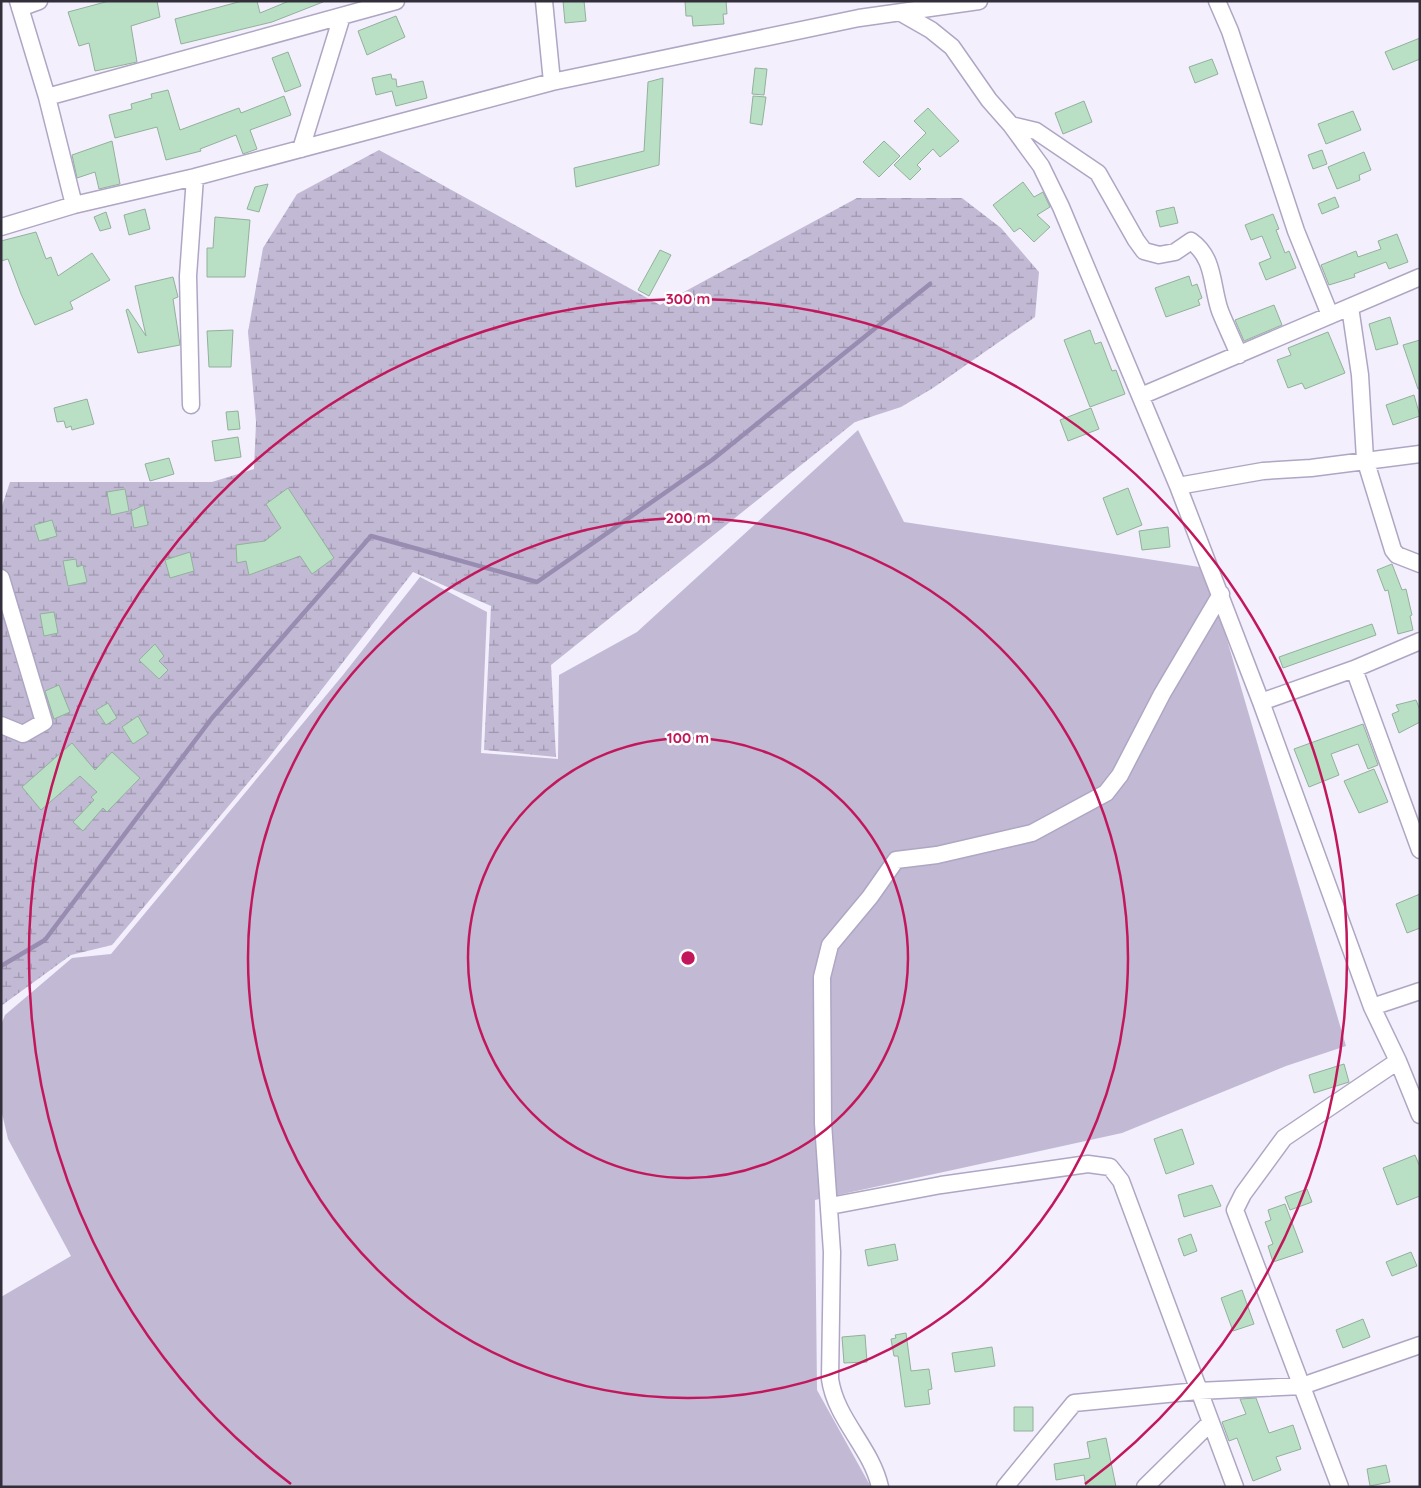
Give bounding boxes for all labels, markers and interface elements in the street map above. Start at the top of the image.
text: 300 m [666,289,710,308]
text: 200 m [666,508,711,527]
text: 100 m [667,728,709,747]
centre of rings [679,949,697,967]

